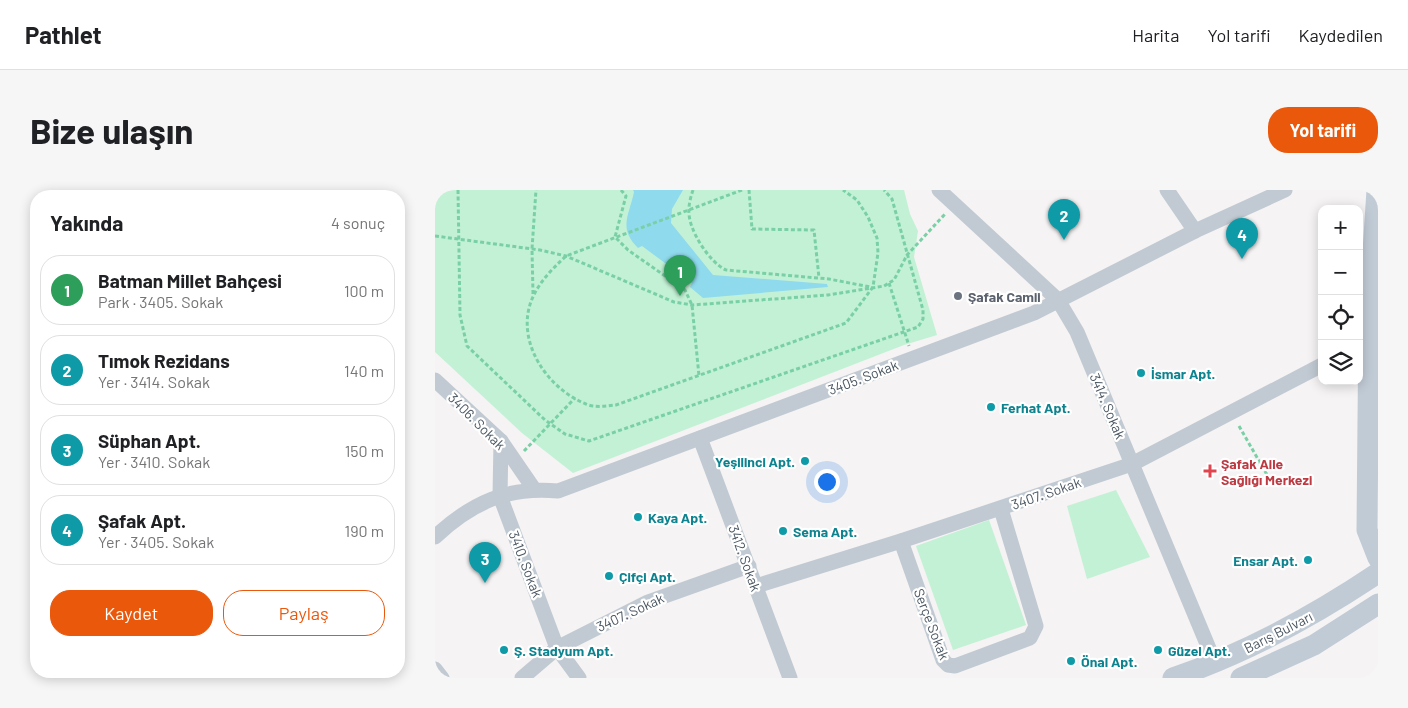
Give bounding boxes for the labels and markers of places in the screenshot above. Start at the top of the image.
pin: 2 [1048,199,1080,240]
pin: 4 [1226,218,1258,259]
pin: 1 [664,255,696,296]
place label: Şafak Camii [968,288,1041,305]
marker: Şafak Camii [952,290,964,302]
place label: İsmar Apt. [1151,365,1215,382]
marker: İsmar Apt. [1135,367,1147,379]
place label: Ferhat Apt. [1001,399,1071,416]
marker: Ferhat Apt. [985,401,997,413]
place label: Yeşilinci Apt. [715,453,795,470]
marker: Yeşilinci Apt. [799,455,811,467]
place label: Şafak Aile Sağlığı Merkezi [1221,455,1312,488]
marker: Şafak Aile Sağlığı Merkezi [1203,464,1217,478]
place label: Kaya Apt. [648,509,707,526]
marker: Kaya Apt. [632,511,644,523]
place label: Sema Apt. [793,523,857,540]
marker: Sema Apt. [777,525,789,537]
pin: 3 [469,542,501,583]
place label: Ensar Apt. [1233,552,1298,569]
marker: Ensar Apt. [1302,554,1314,566]
place label: Çifçi Apt. [619,568,676,585]
marker: Çifçi Apt. [603,570,615,582]
place label: Ş. Stadyum Apt. [514,642,613,659]
place label: Güzel Apt. [1168,642,1231,659]
marker: Ş. Stadyum Apt. [498,644,510,656]
marker: Güzel Apt. [1152,644,1164,656]
place label: Önal Apt. [1081,653,1137,670]
marker: Önal Apt. [1065,655,1077,667]

